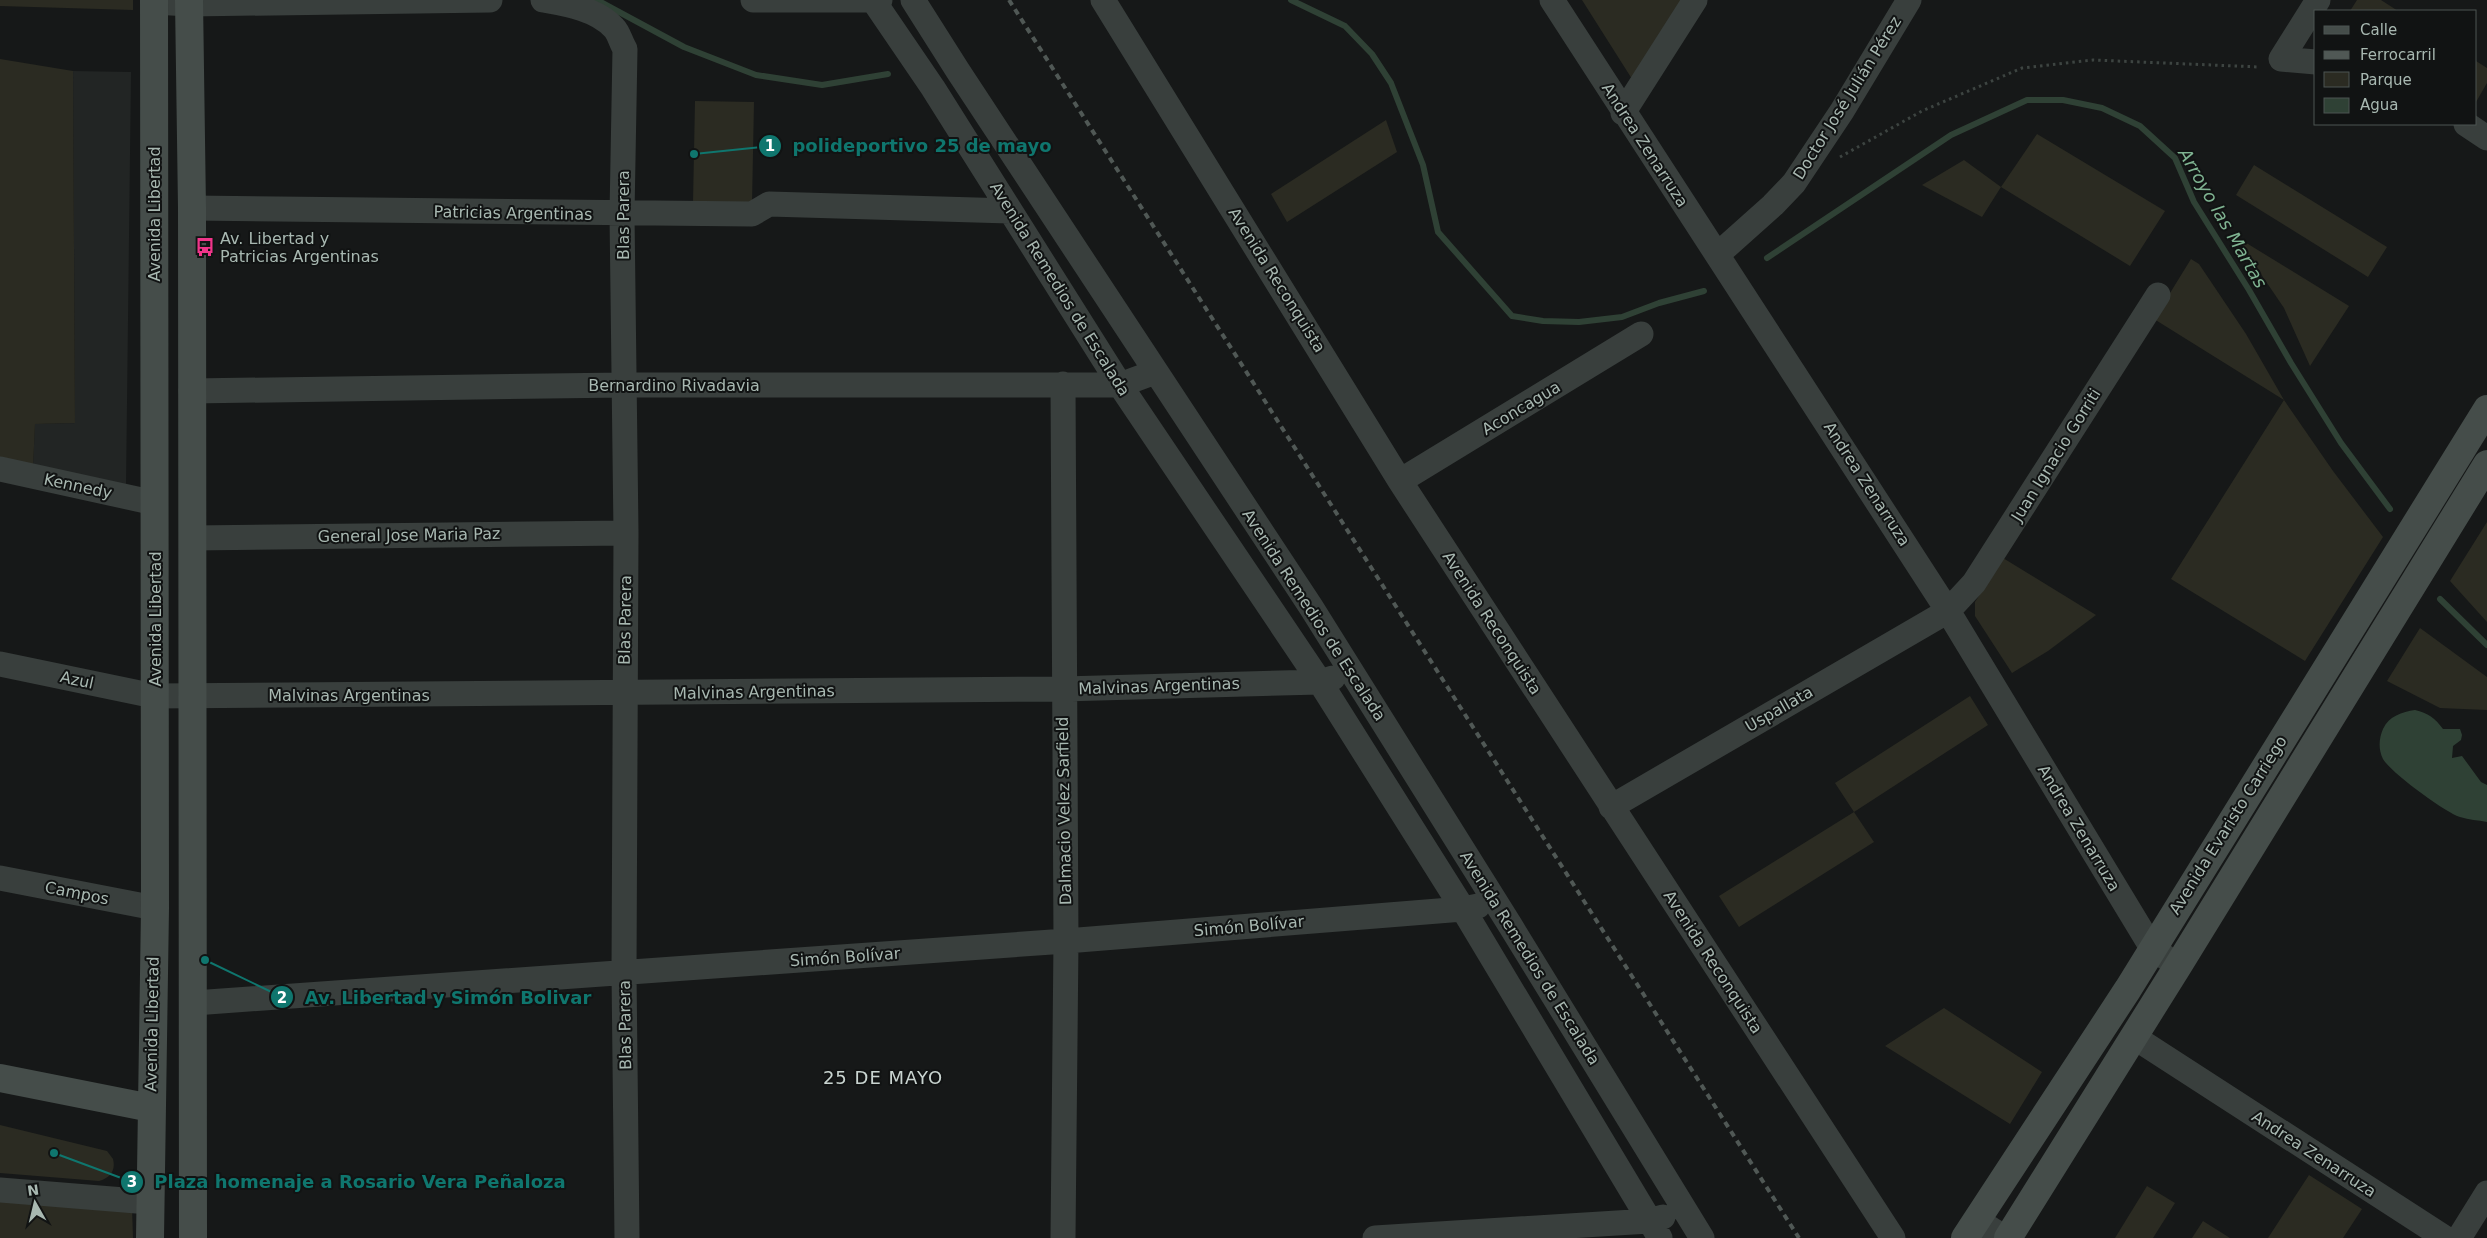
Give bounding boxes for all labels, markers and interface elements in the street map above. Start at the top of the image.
legend [2314,10,2477,125]
street label: Doctor José Julián Pérez [1789,13,1905,183]
text: Calle [2360,21,2397,39]
text: Ferrocarril [2360,46,2436,64]
text: Parque [2360,71,2412,89]
street label: Andrea Zenarruza [1598,79,1692,211]
text: Agua [2360,96,2398,114]
callout: polideportivo 25 de mayo [757,129,1061,162]
text: polideportivo 25 de mayo [792,135,1052,156]
text: 1 [765,137,775,155]
water label: Arroyo las Martas [2174,143,2272,292]
street label: Avenida Libertad [145,146,164,282]
street label: Blas Parera [614,170,633,260]
street label: Avenida Remedios de Escalada [986,178,1134,400]
street label: Patricias Argentinas [433,202,593,224]
street label: Avenida Reconquista [1225,204,1329,356]
place label: Av. Libertad y Patricias Argentinas [220,229,379,266]
bus stop icon: Av. Libertad y Patricias Argentinas [194,236,216,258]
street label: Bernardino Rivadavia [588,376,760,395]
street label: Aconcagua [1478,377,1564,439]
street label: Juan Ignacio Gorriti [2007,385,2105,526]
street label: Andrea Zenarruza [1820,418,1914,550]
street label: Kennedy [42,470,114,502]
street label: Avenida Remedios de Escalada [1238,506,1390,724]
street label: General Jose Maria Paz [318,524,500,546]
street label: Avenida Reconquista [1439,548,1545,698]
street label: Avenida Libertad [146,551,165,687]
street label: Blas Parera [615,575,635,665]
street label: Azul [58,667,96,693]
street label: Malvinas Argentinas [1078,674,1240,698]
street label: Malvinas Argentinas [673,681,835,703]
street label: Uspallata [1742,682,1816,736]
street label: Malvinas Argentinas [268,686,430,705]
street label: Dalmacio Velez Sarfield [1053,717,1075,905]
street label: Avenida Evaristo Carriego [2165,732,2291,918]
street label: Andrea Zenarruza [2034,761,2124,895]
street label: Avenida Remedios de Escalada [1456,847,1604,1069]
street label: Campos [43,877,111,909]
street label: Avenida Reconquista [1660,887,1766,1037]
street label: Simón Bolívar [1193,912,1305,940]
street label: Simón Bolívar [789,944,901,970]
street label: Avenida Libertad [141,956,163,1092]
street label: Blas Parera [615,980,635,1070]
callout: Av. Libertad y Simón Bolivar [270,981,601,1014]
text: Av. Libertad y Simón Bolivar [305,987,591,1008]
text: 2 [277,989,287,1007]
district label: 25 DE MAYO [823,1067,943,1088]
street label: Andrea Zenarruza [2248,1107,2380,1201]
callout: Plaza homenaje a Rosario Vera Peñaloza [119,1166,575,1199]
text: Plaza homenaje a Rosario Vera Peñaloza [154,1171,566,1192]
text: 3 [127,1173,137,1191]
north arrow [10,1178,60,1228]
text: N [26,1181,40,1199]

